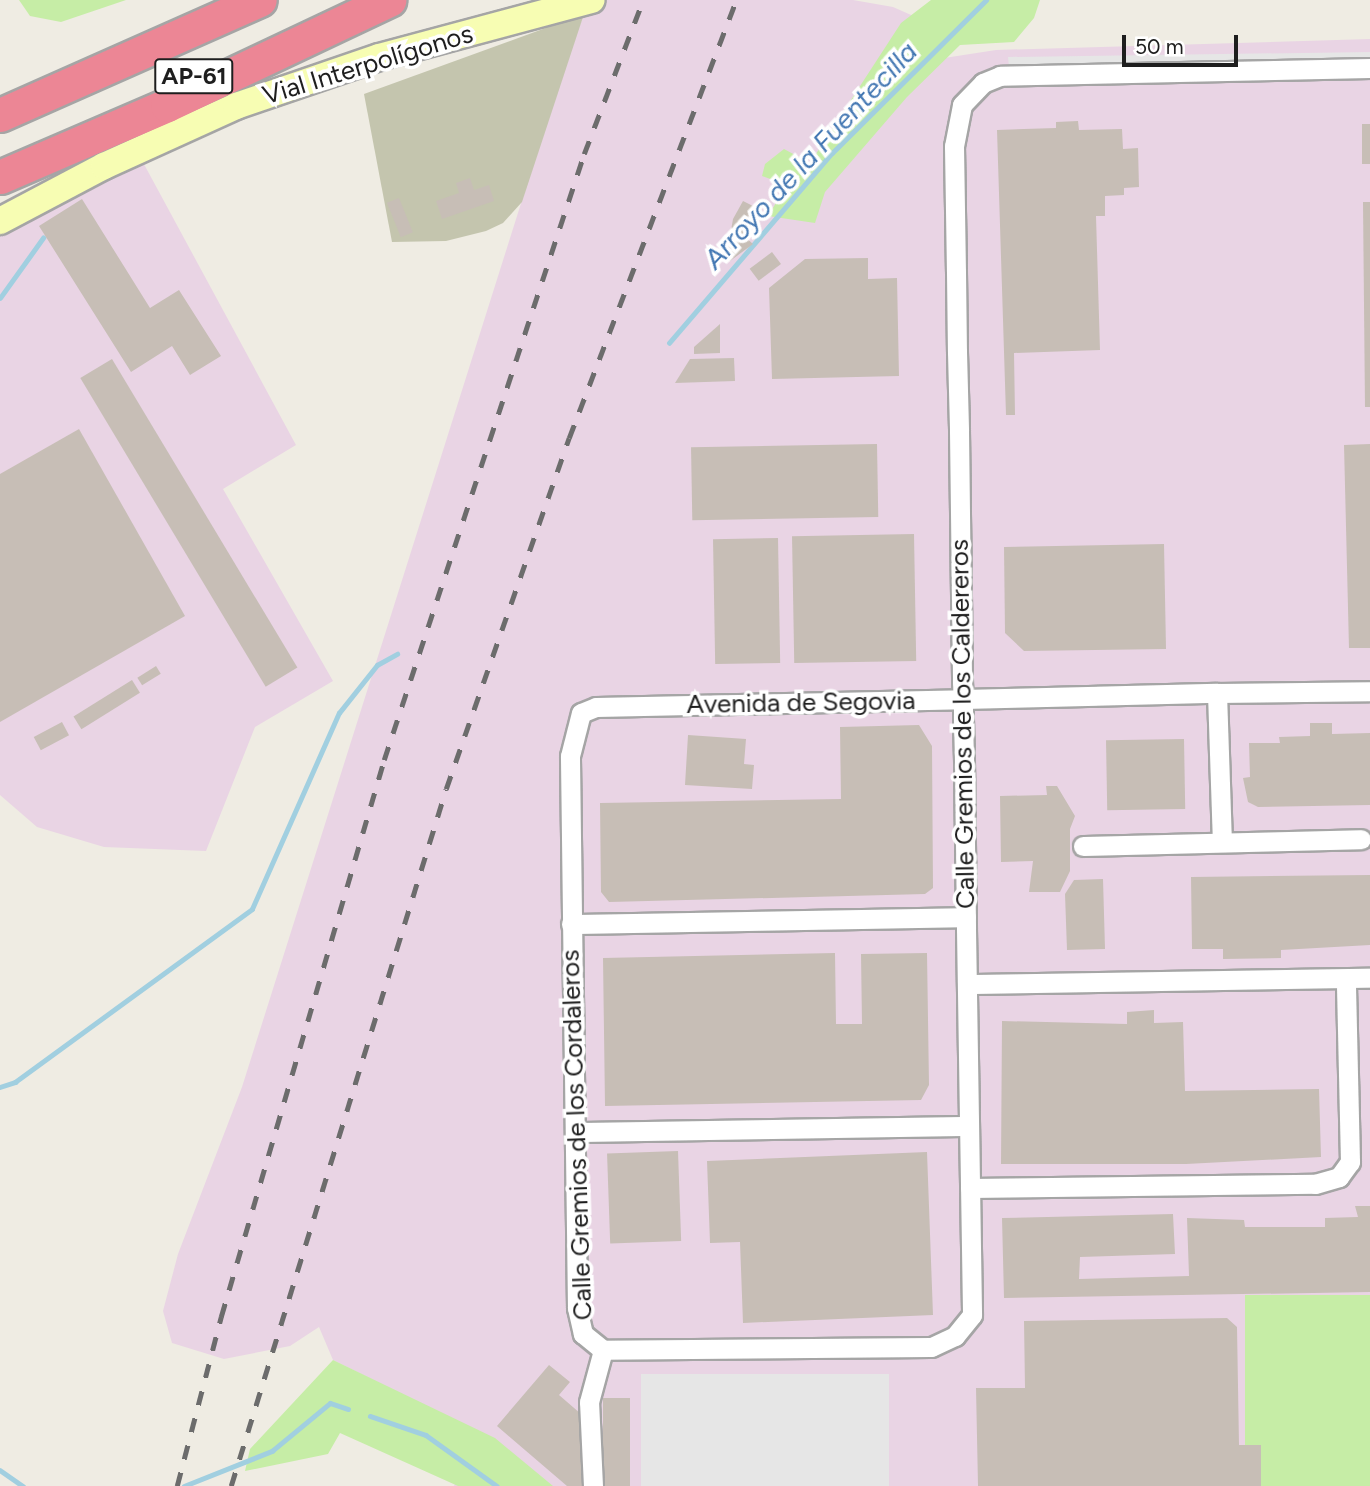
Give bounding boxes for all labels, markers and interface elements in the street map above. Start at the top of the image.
street label: Vial Interpolígonos [259,18,477,112]
scale bar [1125,21,1240,65]
text: 50 m [1135,34,1184,59]
water label: Arroyo de la Fuentecilla [696,35,924,275]
road number: AP-61 [154,56,234,96]
street label: Calle Gremios de los Caldereros [944,539,982,909]
street label: Avenida de Segovia [686,685,916,721]
street label: Calle Gremios de los Cordaleros [555,949,599,1321]

